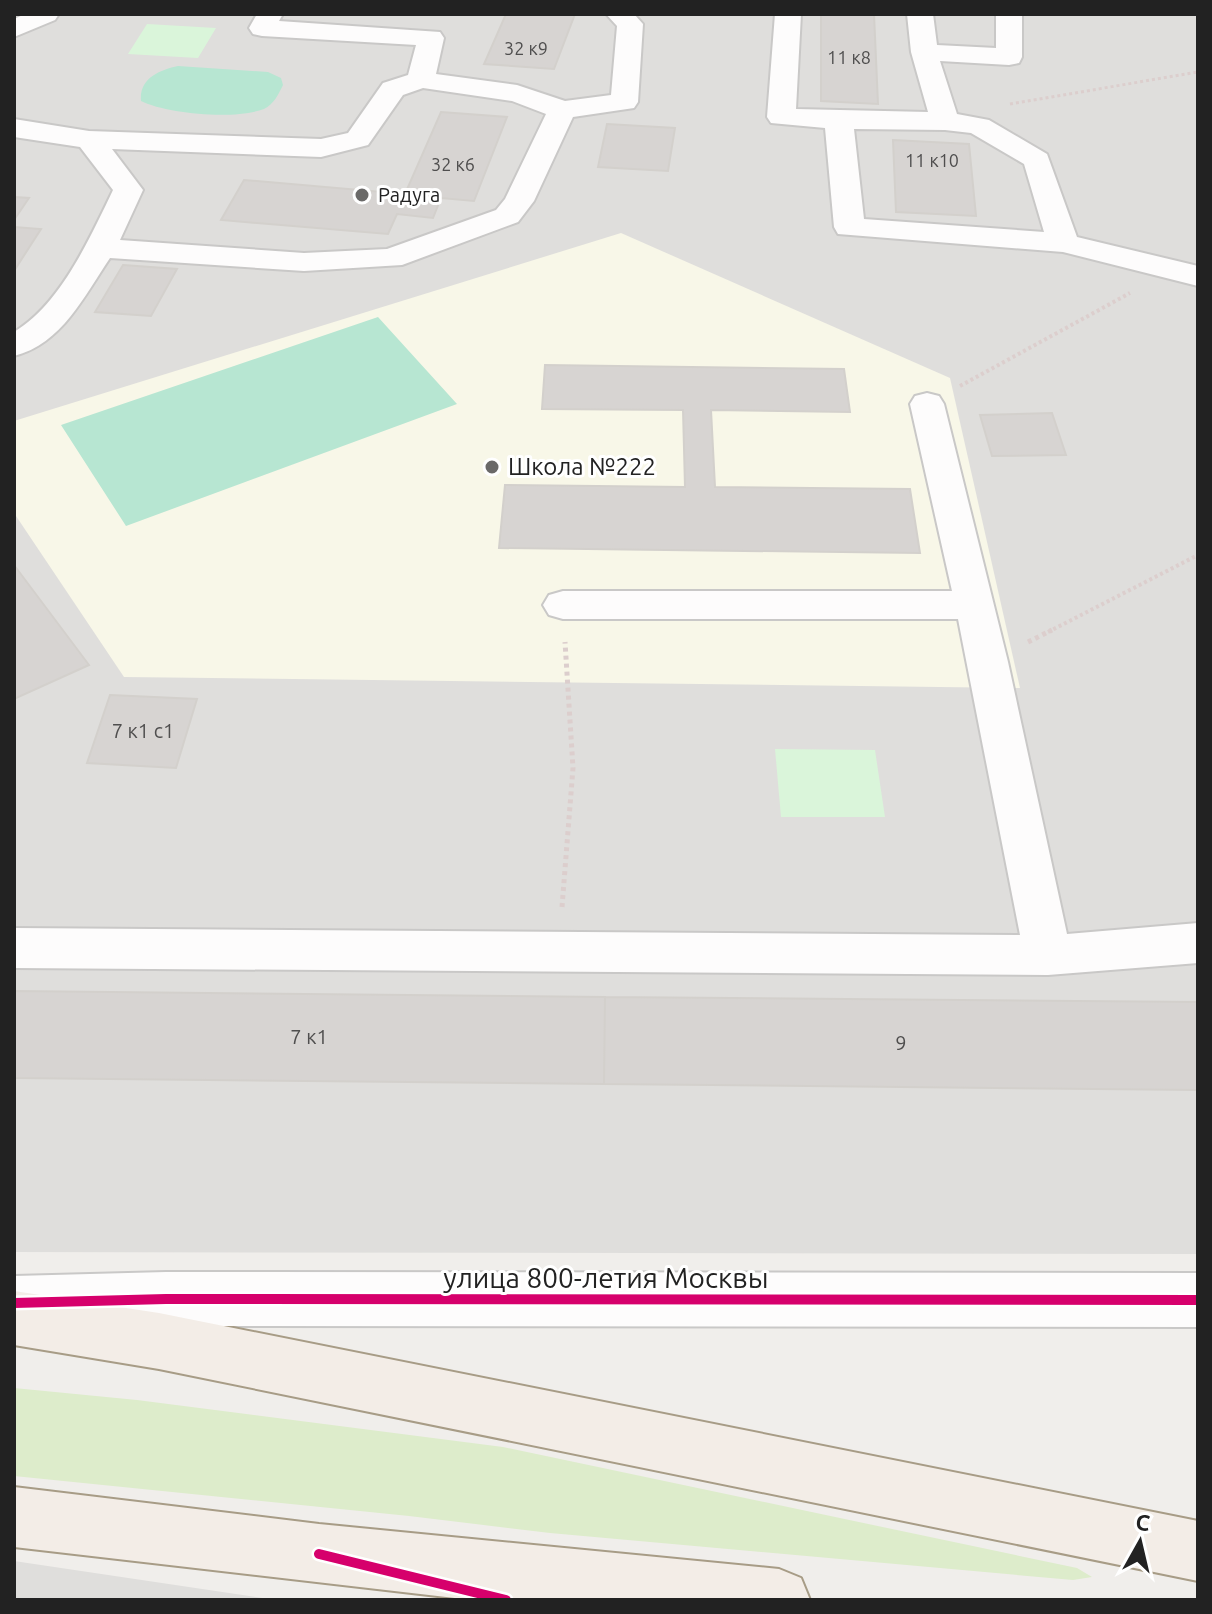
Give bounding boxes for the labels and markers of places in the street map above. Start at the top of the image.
place label: Радуга [378,183,440,206]
marker: Радуга [353,186,371,204]
place label: Школа №222 [508,453,656,480]
marker: Школа №222 [483,458,501,476]

